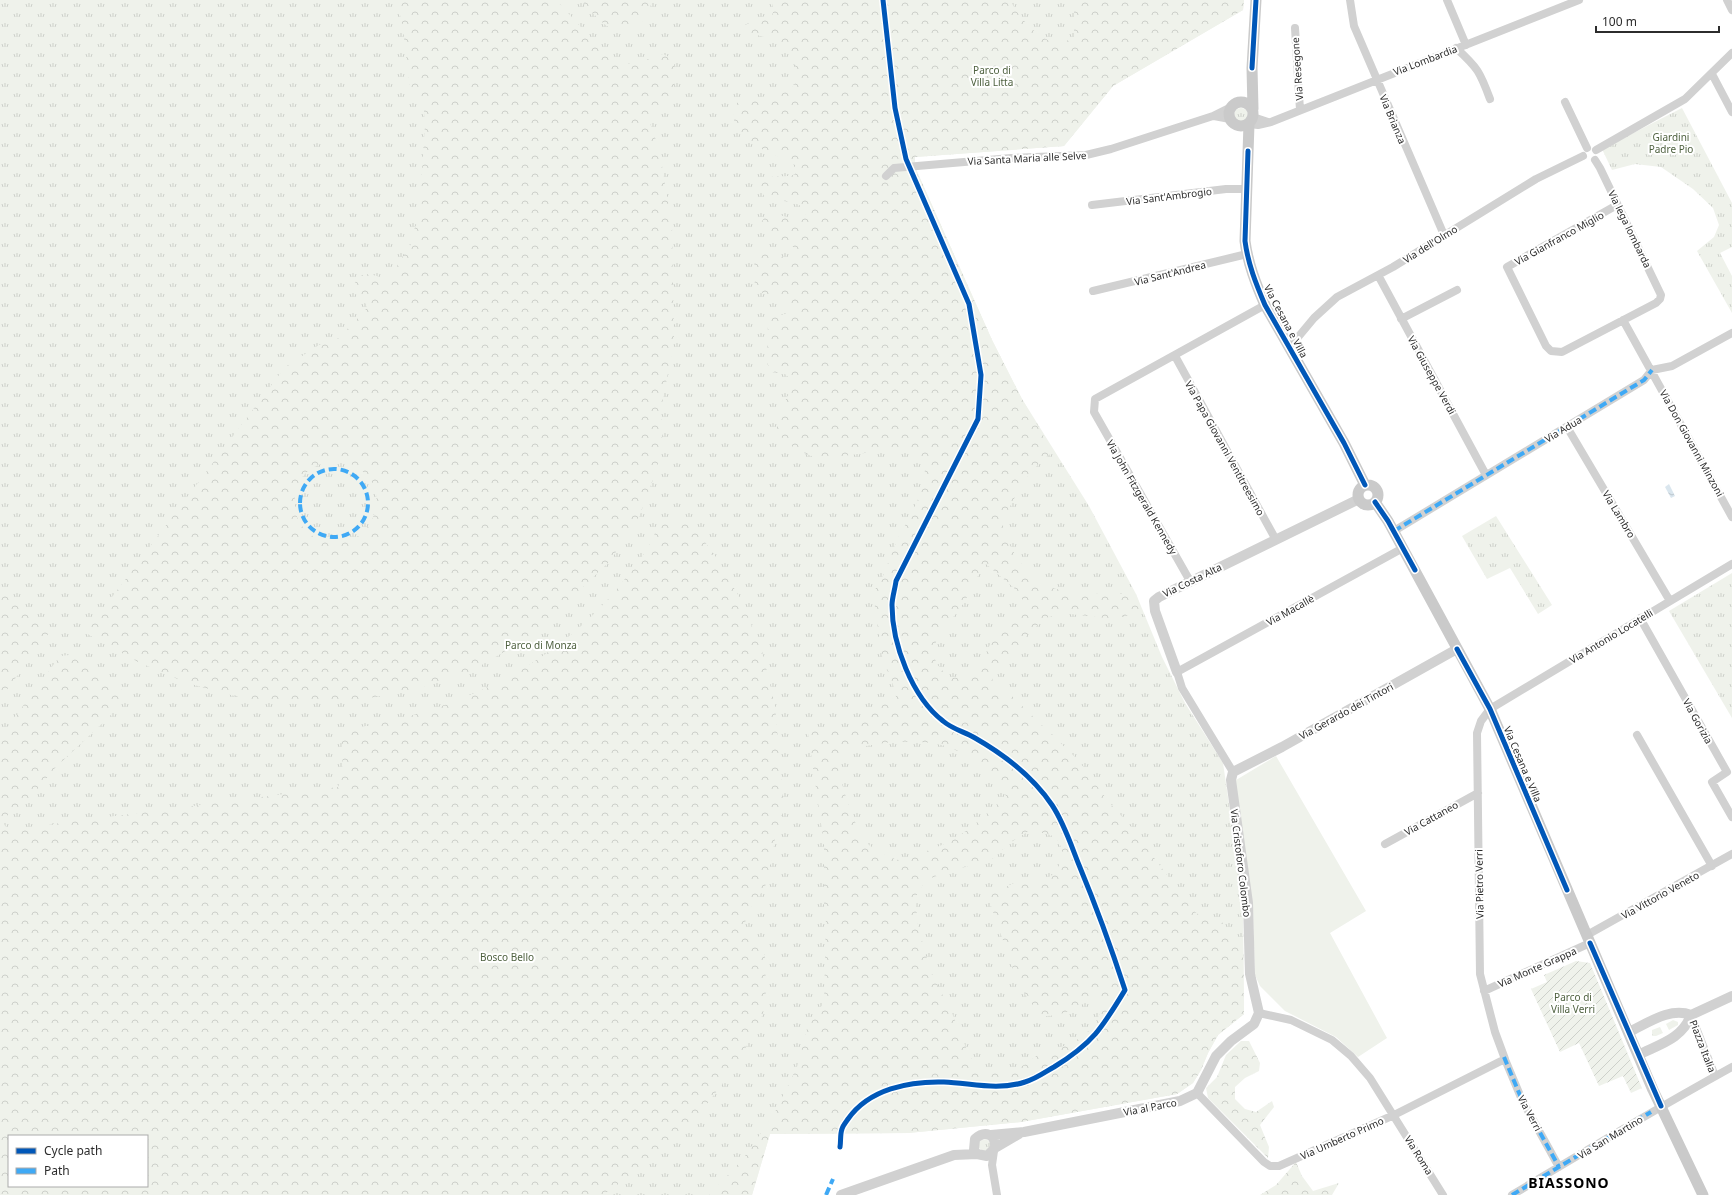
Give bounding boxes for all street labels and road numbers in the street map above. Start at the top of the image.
street label: Via Resegone [1288,37,1306,101]
street label: Via Lombardia [1391,41,1459,79]
street label: Via Brianza [1376,92,1410,146]
street label: Via Santa Maria alle Selve [967,148,1087,168]
street label: Via Sant'Ambrogio [1125,184,1213,208]
street label: Via lega lombarda [1605,188,1655,270]
street label: Via Gianfranco Miglio [1512,208,1606,268]
street label: Via dell'Olmo [1400,222,1460,266]
street label: Via Sant'Andrea [1133,257,1207,289]
street label: Via Cesana e Villa [1261,282,1311,360]
street label: Via Giuseppe Verdi [1405,333,1459,417]
street label: Via Papa Giovanni Ventitreesimo [1182,378,1268,518]
street label: Via Don Giovanni Minzoni [1657,387,1727,499]
street label: Via Adua [1542,412,1584,446]
street label: Via John Fitzgerald Kennedy [1103,437,1181,558]
street label: Via Lambro [1599,488,1639,540]
street label: Via Costa Alta [1160,560,1224,600]
street label: Via Macallè [1264,591,1317,629]
street label: Via Antonio Locatelli [1567,606,1655,666]
street label: Via Gerardo dei Tintori [1296,679,1396,743]
street label: Via Gorizia [1680,696,1716,746]
street label: Via Cesana e Villa [1501,724,1545,804]
street label: Via Cattaneo [1402,797,1460,839]
street label: Via Cristoforo Colombo [1227,808,1255,918]
street label: Via Pietro Verri [1471,849,1487,919]
street label: Via Vittorio Veneto [1619,868,1701,922]
street label: Via Monte Grappa [1495,943,1579,991]
street label: Piazza Italia [1687,1018,1719,1074]
street label: Via Verri [1515,1092,1545,1134]
street label: Via al Parco [1122,1095,1178,1119]
street label: Via San Martino [1575,1112,1645,1162]
street label: Via Umberto Primo [1298,1113,1386,1163]
street label: Via Roma [1401,1133,1437,1177]

